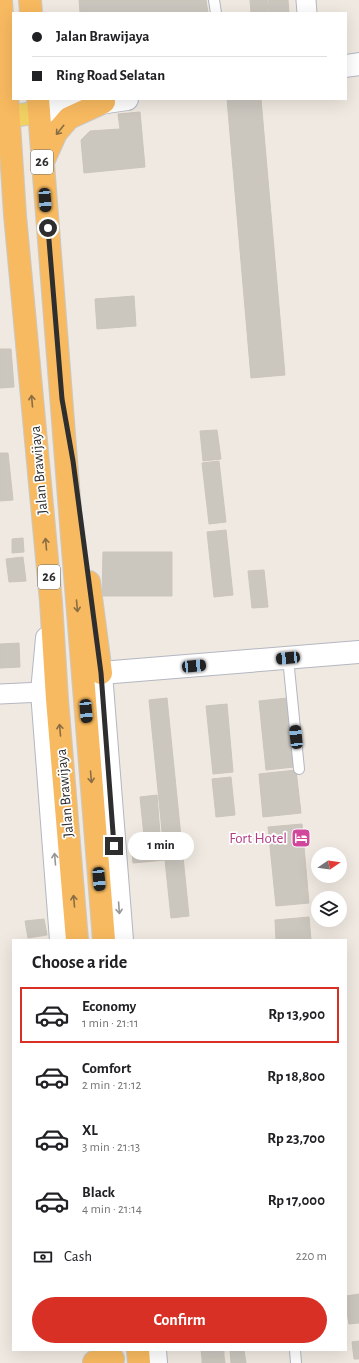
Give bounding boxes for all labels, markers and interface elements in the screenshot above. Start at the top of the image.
text: Jalan Brawijaya [56,29,150,44]
text: Ring Road Selatan [56,68,165,83]
one-way arrow [55,125,64,135]
road number: 26 [31,150,53,174]
car [38,188,52,212]
route start [39,219,57,237]
one-way arrow [29,395,36,408]
street label: Jalan Brawijaya [28,425,50,515]
one-way arrow [42,538,49,551]
road number: 26 [38,565,60,589]
one-way arrow [73,599,80,612]
car [276,651,300,665]
car [182,659,206,673]
car [79,699,93,723]
one-way arrow [56,724,63,737]
car [289,724,303,750]
street label: Jalan Brawijaya [54,748,76,838]
one-way arrow [87,770,94,783]
hotel icon: Fort Hotel [290,827,312,849]
place label: Fort Hotel [229,831,287,846]
callout: 1 min [128,832,194,860]
route end [105,837,123,855]
text: 1 min [147,839,175,852]
north arrow [311,847,347,883]
map controls [311,847,347,927]
one-way arrow [51,853,58,866]
car [92,867,106,891]
button: layers [311,891,347,927]
one-way arrow [71,895,78,908]
one-way arrow [116,901,123,914]
text: Choose a ride [32,954,127,972]
icon: car [34,997,70,1033]
text: Economy [82,999,136,1014]
text: Rp 13,900 [268,1007,325,1022]
text: 1 min · 21:11 [82,1017,138,1030]
icon: car [34,1059,70,1095]
text: Comfort [82,1061,131,1076]
text: Rp 18,800 [267,1069,325,1084]
text: 2 min · 21:12 [82,1079,141,1092]
icon: car [34,1121,70,1157]
text: XL [82,1123,98,1138]
text: Rp 23,700 [267,1131,325,1146]
text: 3 min · 21:13 [82,1141,140,1154]
icon: car [34,1183,70,1219]
text: Black [82,1185,115,1200]
text: Rp 17,000 [268,1193,325,1208]
text: 4 min · 21:14 [82,1203,142,1216]
icon: cash [32,1246,54,1268]
text: Cash [64,1249,92,1264]
text: 220 m [296,1250,327,1263]
button: Confirm [32,1297,327,1343]

